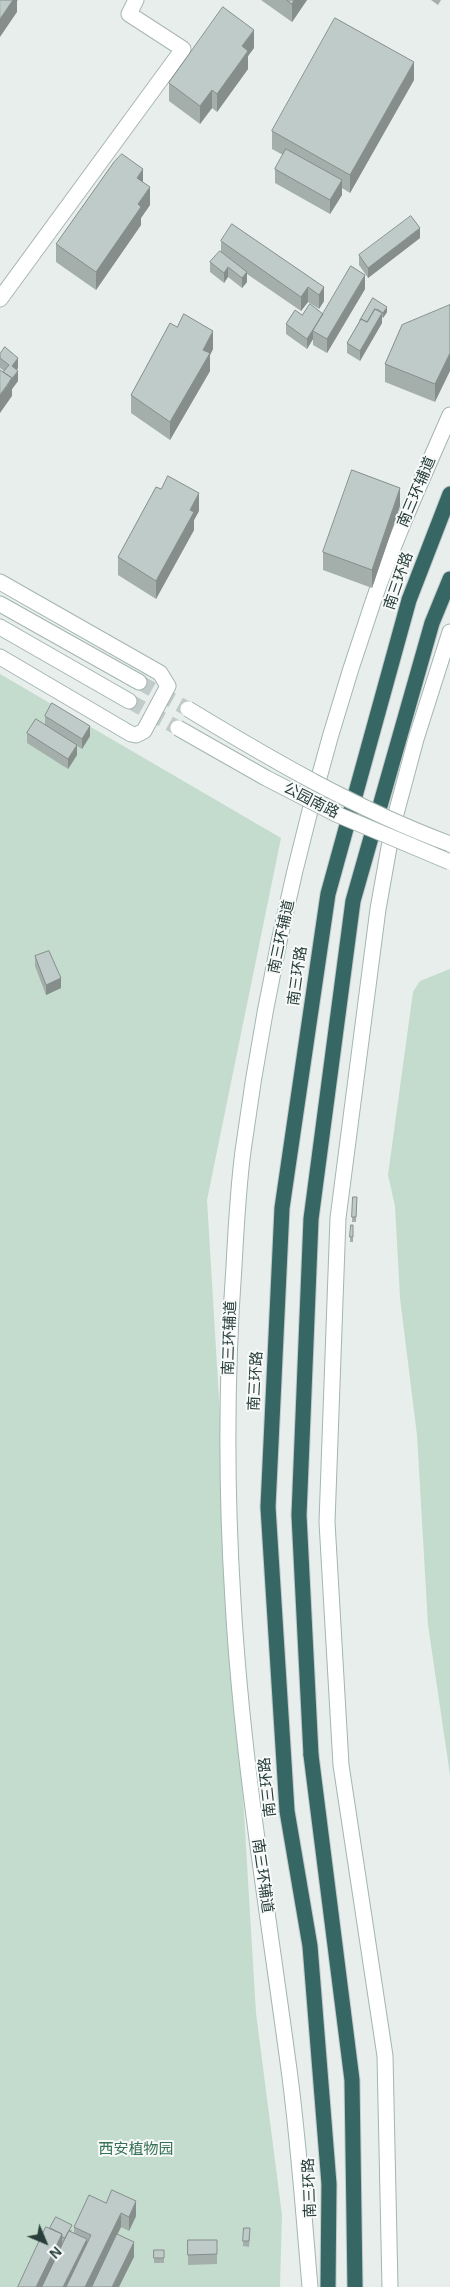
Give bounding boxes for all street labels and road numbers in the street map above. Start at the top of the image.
street label: 南三环辅道 [394,454,440,530]
street label: 南三环路 [381,550,417,612]
street label: 公园南路 [280,779,342,823]
street label: 南三环辅道 [265,898,299,976]
street label: 南三环路 [285,945,311,1007]
street label: 南三环辅道 [220,1300,240,1376]
street label: 南三环路 [245,1351,267,1411]
street label: 南三环路 [256,1756,280,1818]
street label: 南三环辅道 [248,1838,276,1914]
street label: 南三环路 [300,2158,320,2218]

